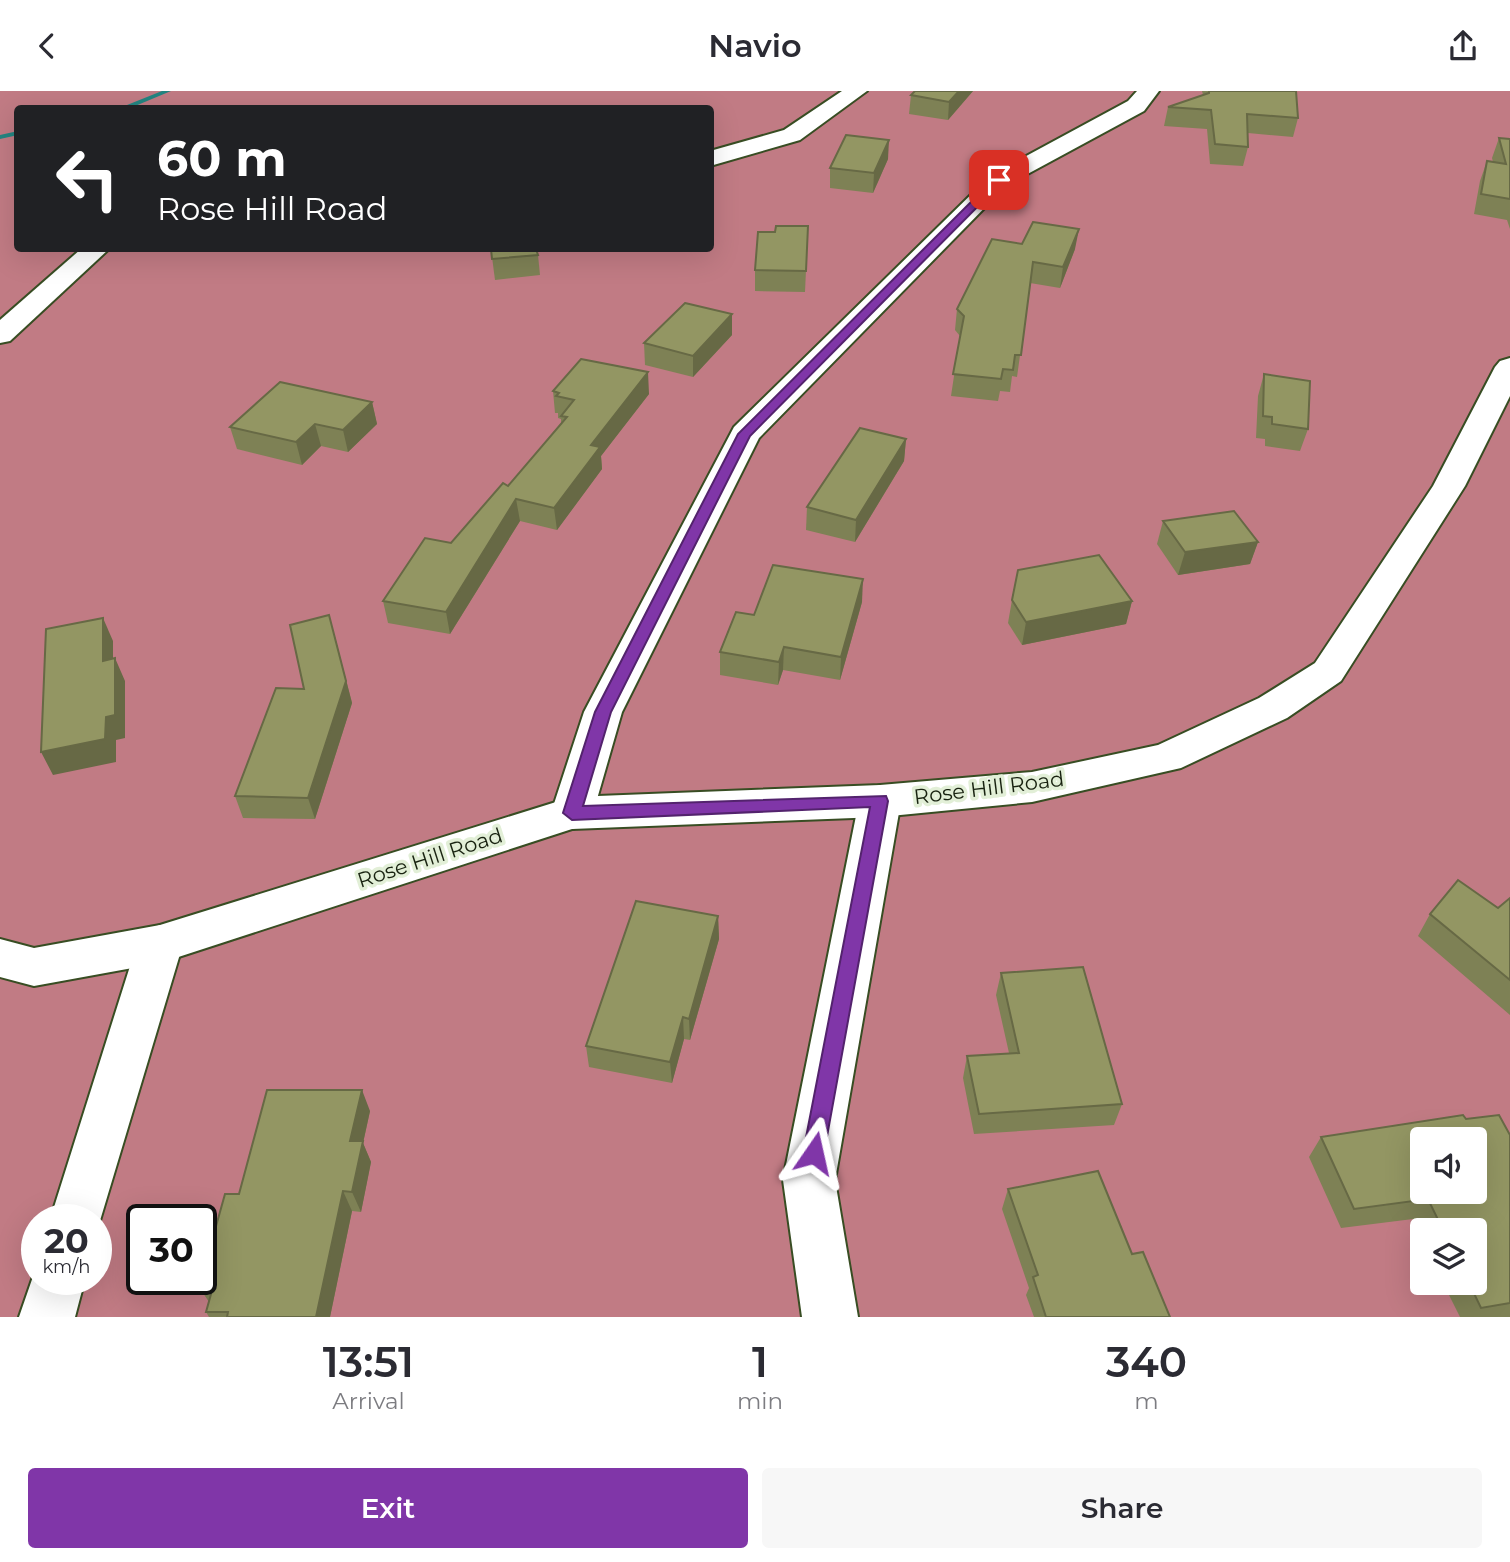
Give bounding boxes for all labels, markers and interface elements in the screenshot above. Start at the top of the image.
text: Navio [708,26,802,65]
icon: back [28,27,66,65]
icon: share [1444,27,1482,65]
text: 60 m [157,129,287,188]
icon: left [42,133,133,224]
pin [969,150,1029,210]
icon: arrive [980,161,1018,199]
text: Rose Hill Road [157,189,387,228]
street label: Rose Hill Road [912,766,1066,809]
street label: Rose Hill Road [354,822,506,893]
position arrow [777,1116,851,1190]
map controls [1410,1127,1487,1295]
button: sound [1410,1127,1487,1204]
speed limit sign: 30 [126,1204,217,1295]
button: layers [1410,1218,1487,1295]
text: 20 [44,1219,89,1262]
text: km/h [42,1256,91,1278]
text: 13:51 [323,1336,414,1388]
text: 1 [752,1336,768,1388]
text: 340 [1106,1336,1187,1388]
text: Arrival [332,1387,405,1415]
text: min [737,1387,783,1415]
text: m [1134,1387,1159,1415]
button: Exit [28,1468,748,1548]
button: Share [762,1468,1482,1548]

